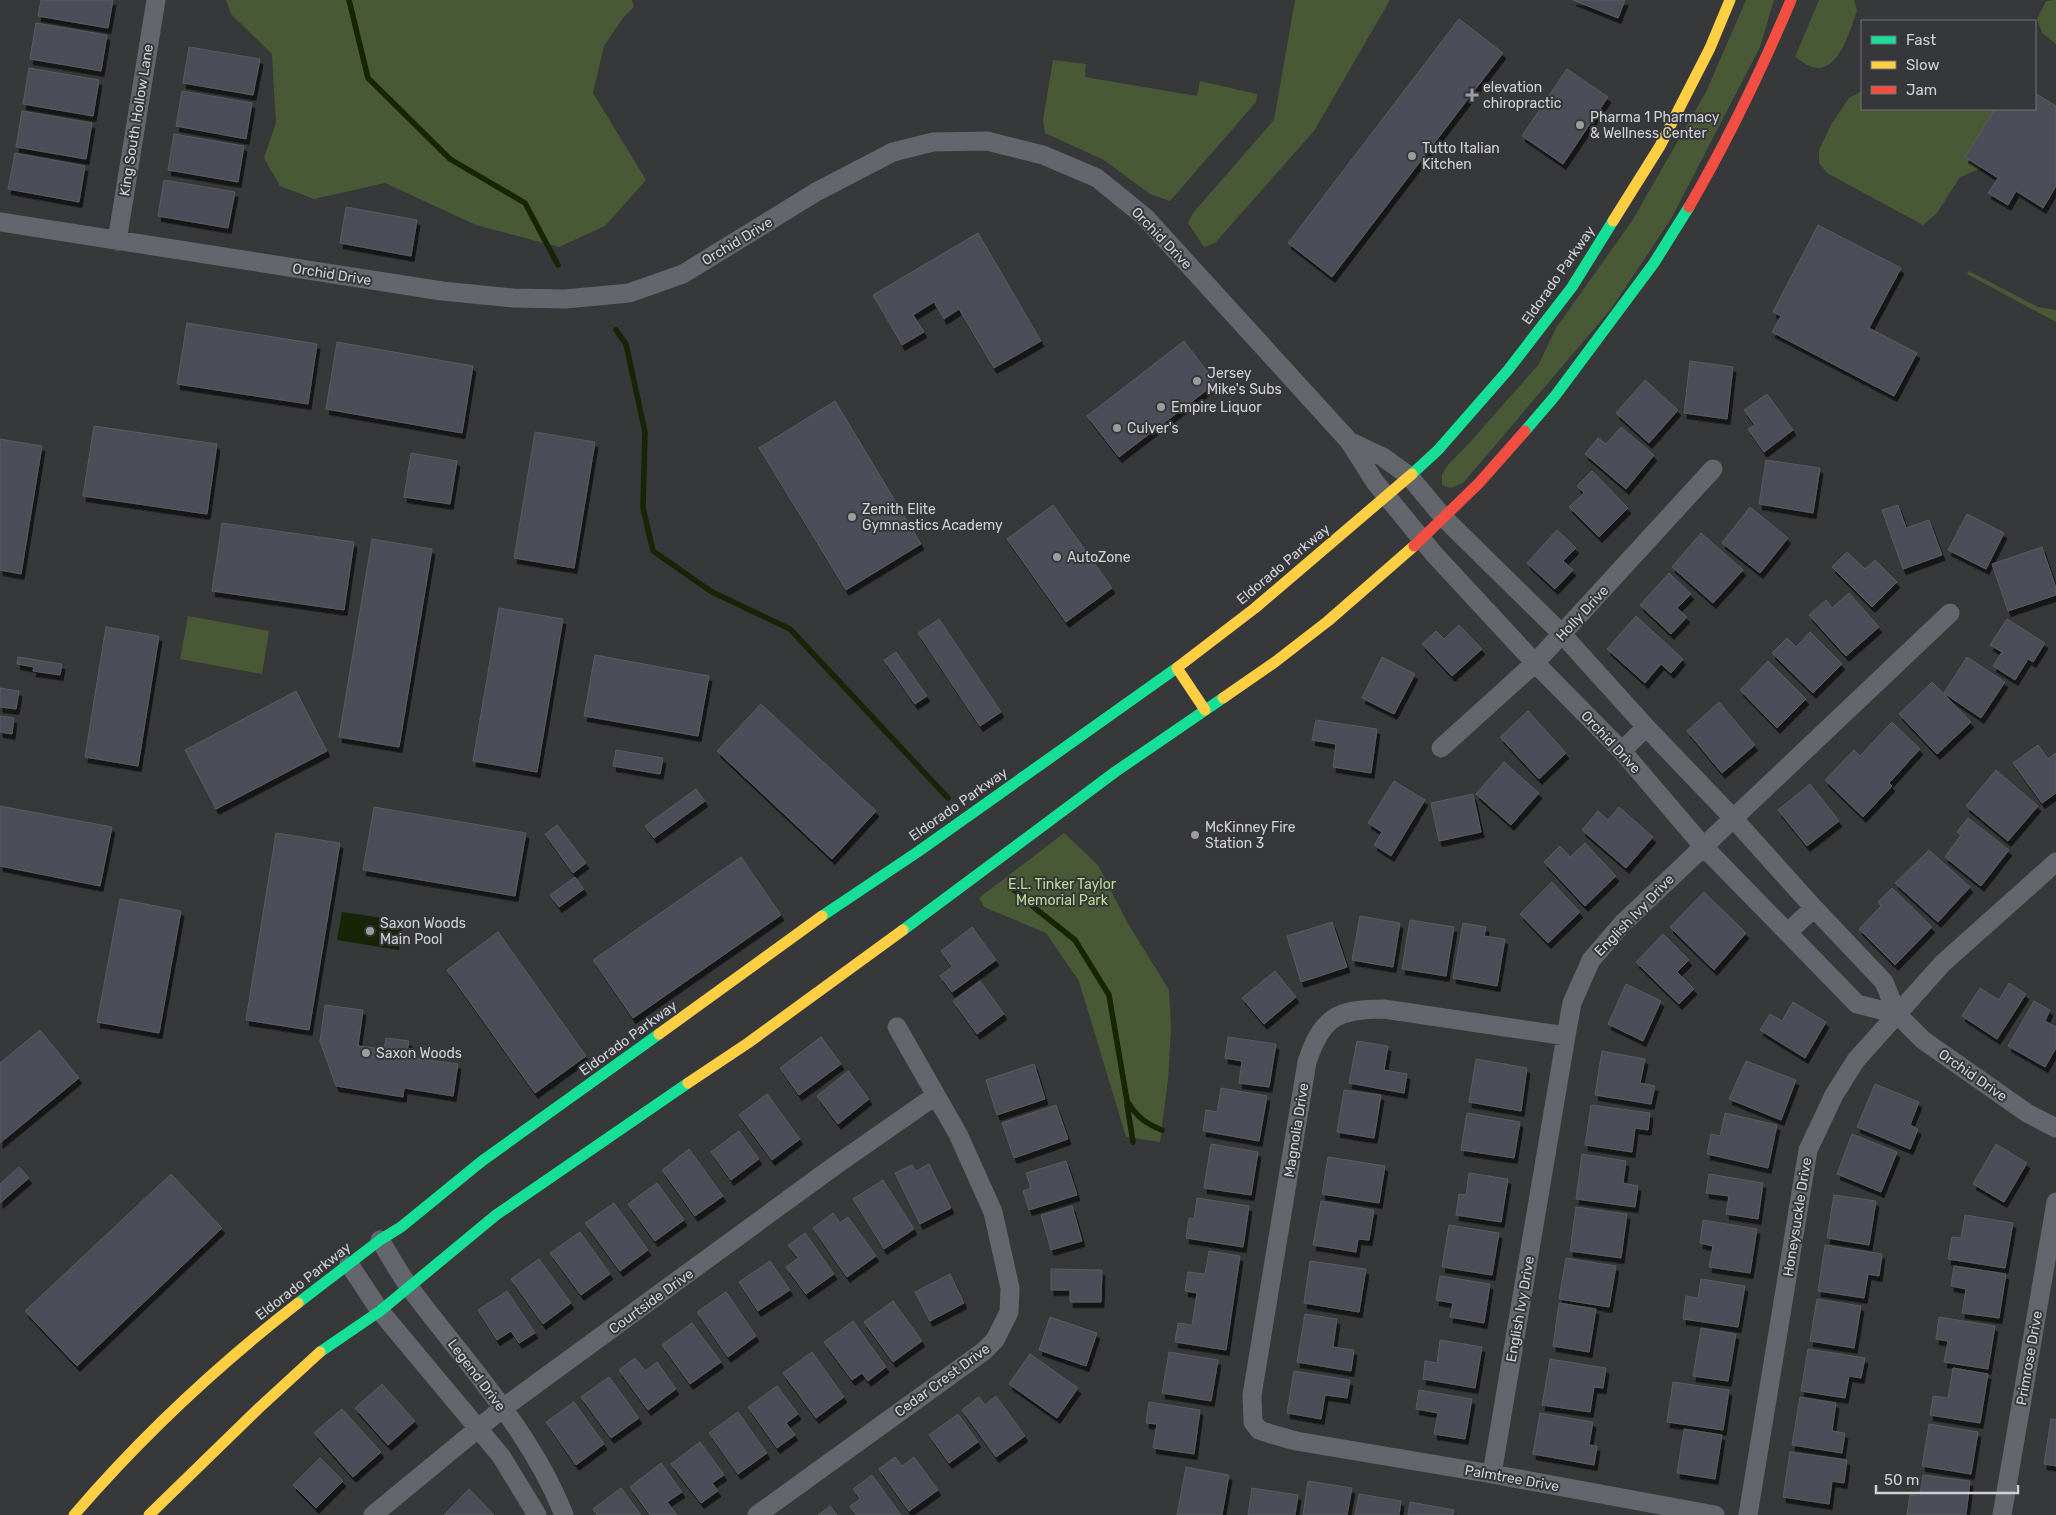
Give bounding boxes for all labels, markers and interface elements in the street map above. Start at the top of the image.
legend [1861,20,2036,110]
text: Fast [1906,31,1936,49]
street label: King South Hollow Lane [116,43,157,197]
text: Slow [1906,56,1939,74]
place label: elevation chiropractic [1483,79,1562,112]
text: Jam [1906,81,1937,99]
marker: elevation chiropractic [1465,88,1479,102]
place label: Pharma 1 Pharmacy & Wellness Center [1590,109,1720,142]
marker: Pharma 1 Pharmacy & Wellness Center [1574,119,1586,131]
place label: Tutto Italian Kitchen [1422,140,1500,173]
marker: Tutto Italian Kitchen [1406,150,1418,162]
street label: Orchid Drive [1128,204,1196,273]
street label: Orchid Drive [699,214,776,269]
street label: Eldorado Parkway [1518,223,1599,328]
street label: Orchid Drive [291,260,373,289]
place label: Jersey Mike's Subs [1207,365,1282,398]
marker: Jersey Mike's Subs [1191,375,1203,387]
place label: Empire Liquor [1171,399,1262,416]
marker: Empire Liquor [1155,401,1167,413]
place label: Culver's [1127,420,1179,437]
marker: Culver's [1111,422,1123,434]
place label: Zenith Elite Gymnastics Academy [862,501,1003,534]
marker: Zenith Elite Gymnastics Academy [846,511,858,523]
street label: Eldorado Parkway [1233,520,1334,608]
place label: AutoZone [1067,549,1131,566]
marker: AutoZone [1051,551,1063,563]
street label: Holly Drive [1553,582,1612,644]
street label: Orchid Drive [1577,707,1644,777]
street label: Eldorado Parkway [906,764,1011,845]
place label: McKinney Fire Station 3 [1205,819,1296,852]
marker: McKinney Fire Station 3 [1189,829,1201,841]
street label: English Ivy Drive [1591,871,1678,960]
park label: E.L. Tinker Taylor Memorial Park [1008,876,1117,909]
place label: Saxon Woods Main Pool [380,915,466,948]
marker: Saxon Woods Main Pool [364,925,376,937]
street label: Eldorado Parkway [576,997,681,1079]
place label: Saxon Woods [376,1045,462,1062]
street label: Orchid Drive [1935,1046,2010,1105]
marker: Saxon Woods [360,1047,372,1059]
street label: Magnolia Drive [1281,1082,1312,1179]
street label: Honeysuckle Drive [1780,1156,1815,1278]
street label: Eldorado Parkway [252,1239,355,1324]
street label: English Ivy Drive [1503,1255,1538,1363]
street label: Courtside Drive [606,1265,697,1338]
street label: Primrose Drive [2013,1309,2046,1407]
street label: Legend Drive [444,1336,509,1415]
street label: Cedar Crest Drive [891,1340,993,1421]
street label: Palmtree Drive [1463,1462,1561,1495]
scale bar [1876,1462,2018,1494]
text: 50 m [1884,1471,1919,1489]

